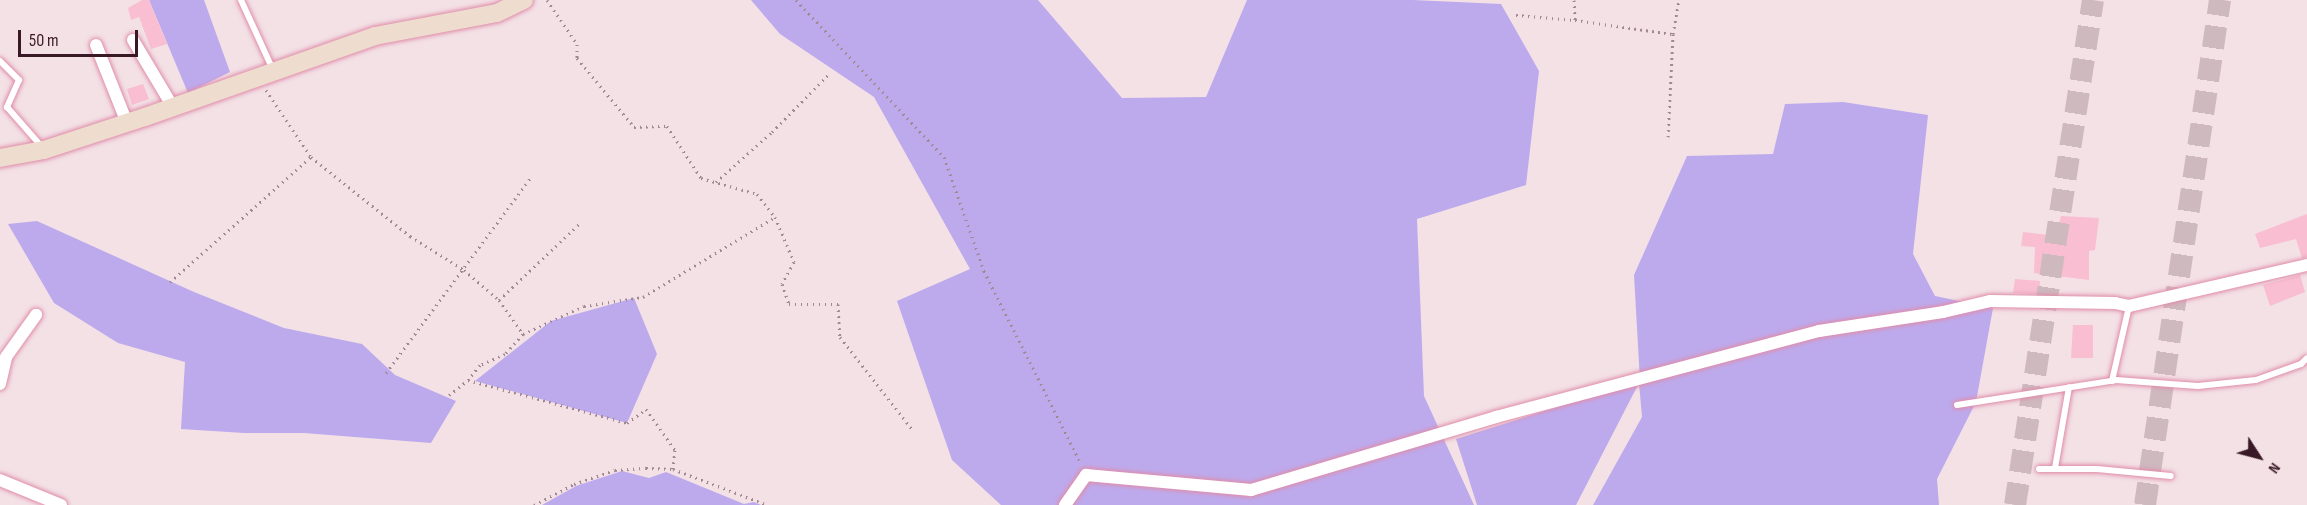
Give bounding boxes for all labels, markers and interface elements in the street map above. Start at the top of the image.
scale bar [21,18,141,56]
text: 50 m [29,30,59,51]
north arrow [2229,427,2289,487]
text: N [2264,459,2284,477]

